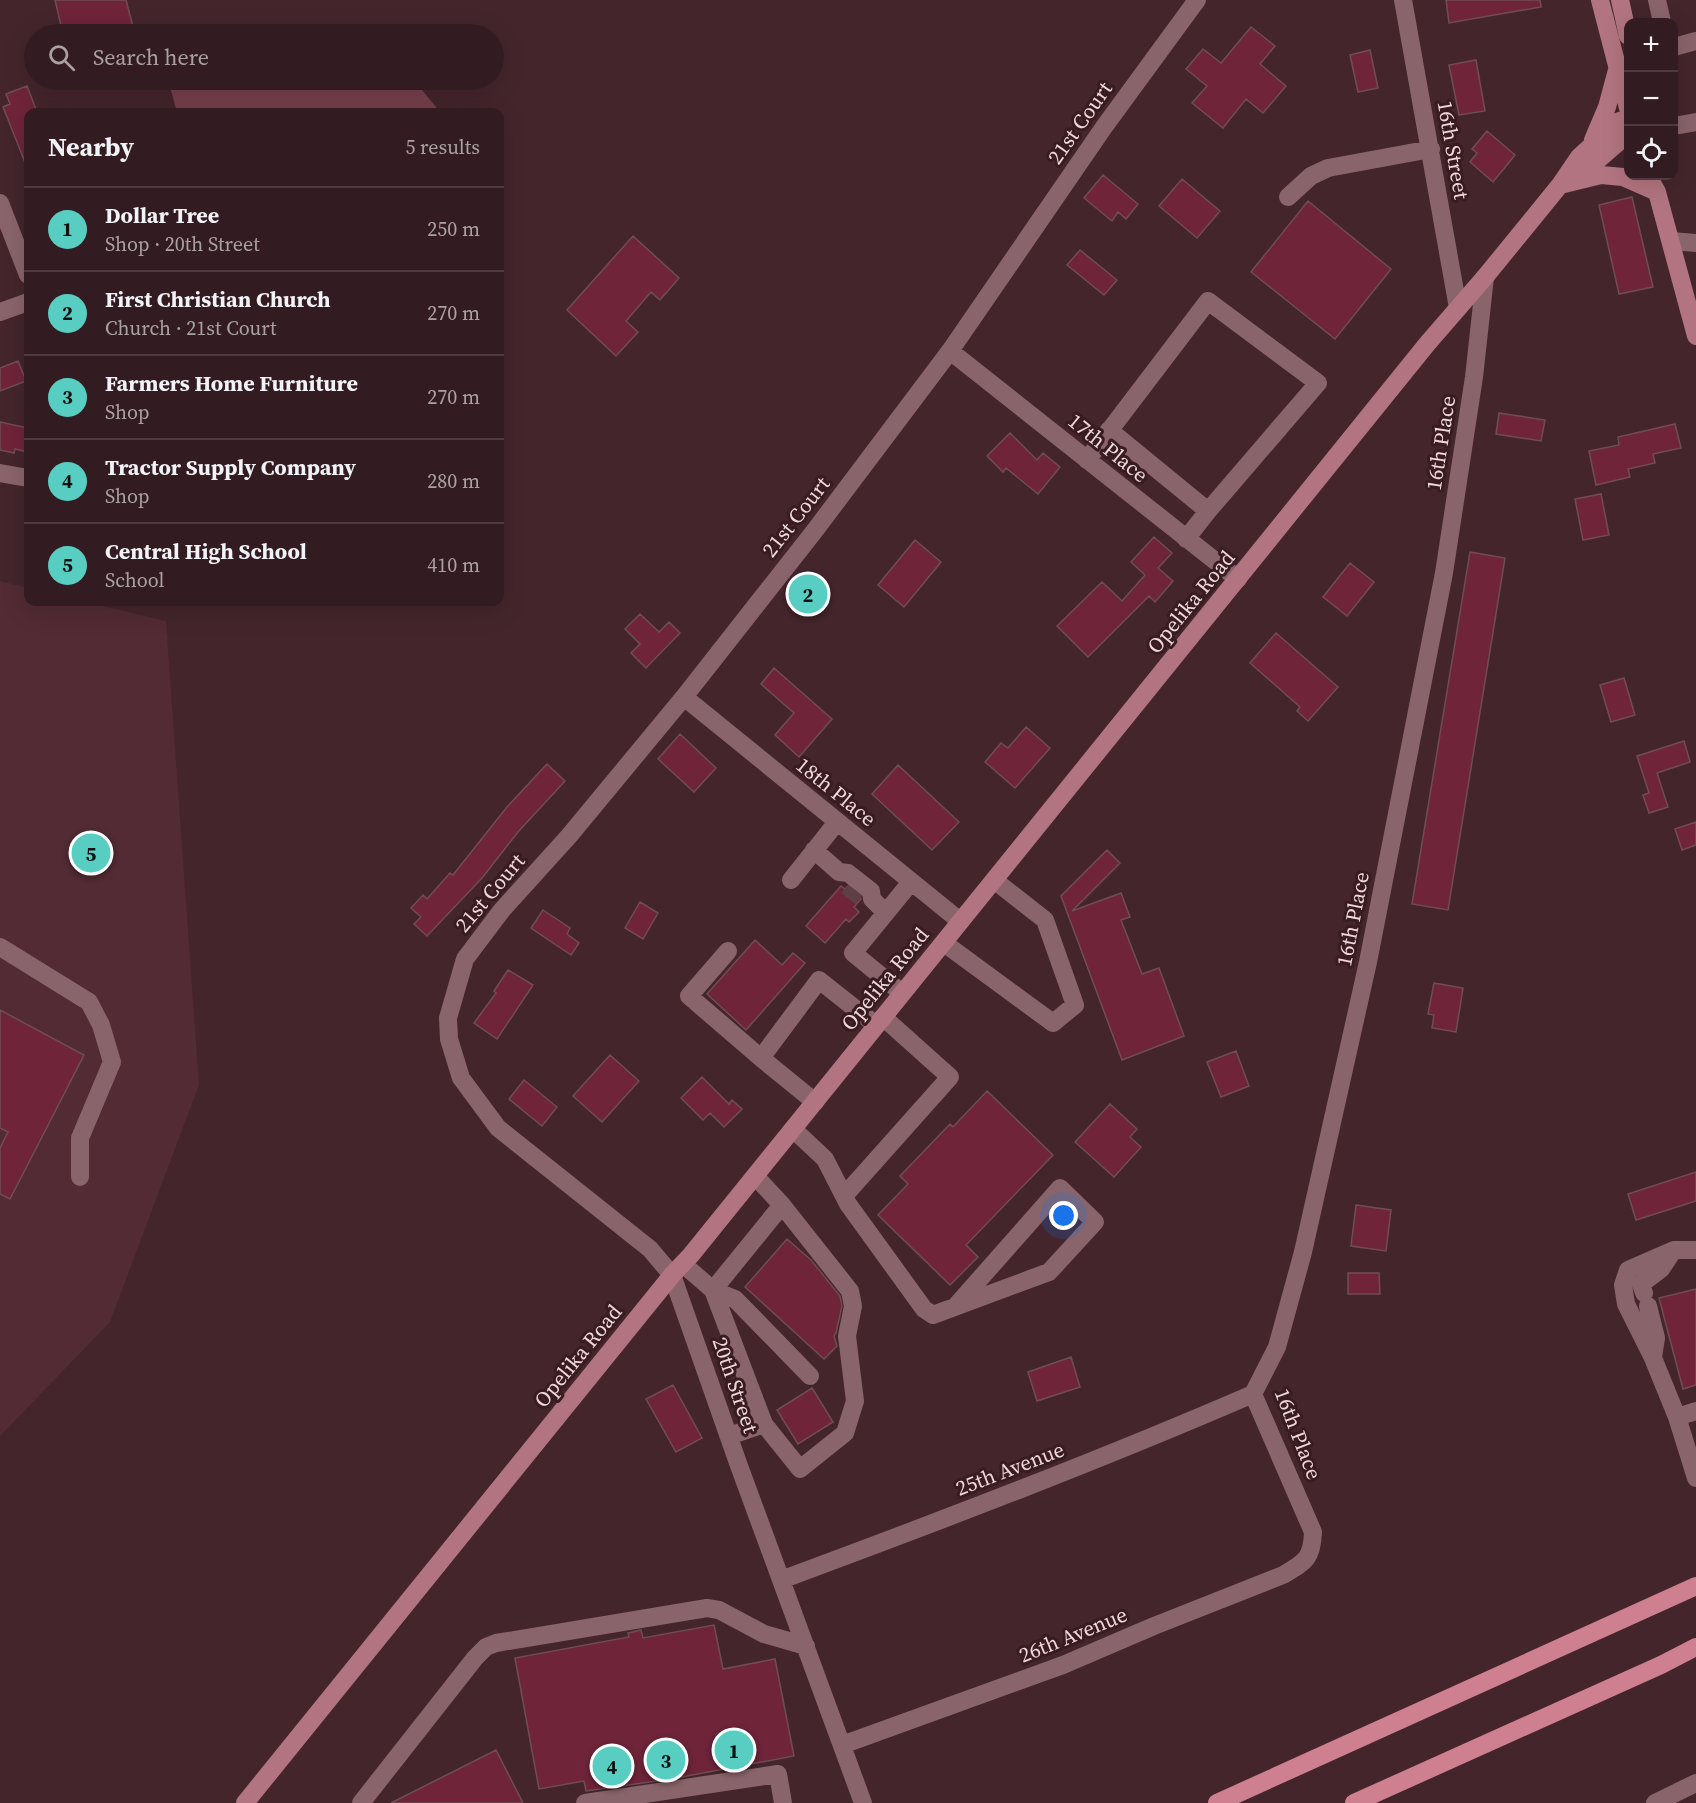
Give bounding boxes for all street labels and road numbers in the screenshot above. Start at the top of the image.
street label: 21st Court [1041,75,1119,170]
street label: 16th Street [1431,98,1476,202]
street label: 16th Place [1419,394,1462,492]
street label: 17th Place [1062,406,1155,489]
street label: 21st Court [755,470,836,563]
street label: Opelika Road [1140,544,1241,659]
street label: 18th Place [790,750,883,833]
street label: 21st Court [448,847,531,938]
street label: 16th Place [1329,869,1376,968]
street label: Opelika Road [834,921,935,1036]
street label: Opelika Road [527,1298,628,1413]
street label: 20th Street [706,1333,765,1437]
street label: 16th Place [1268,1384,1329,1484]
street label: 25th Avenue [951,1435,1068,1503]
street label: 26th Avenue [1014,1600,1131,1669]

